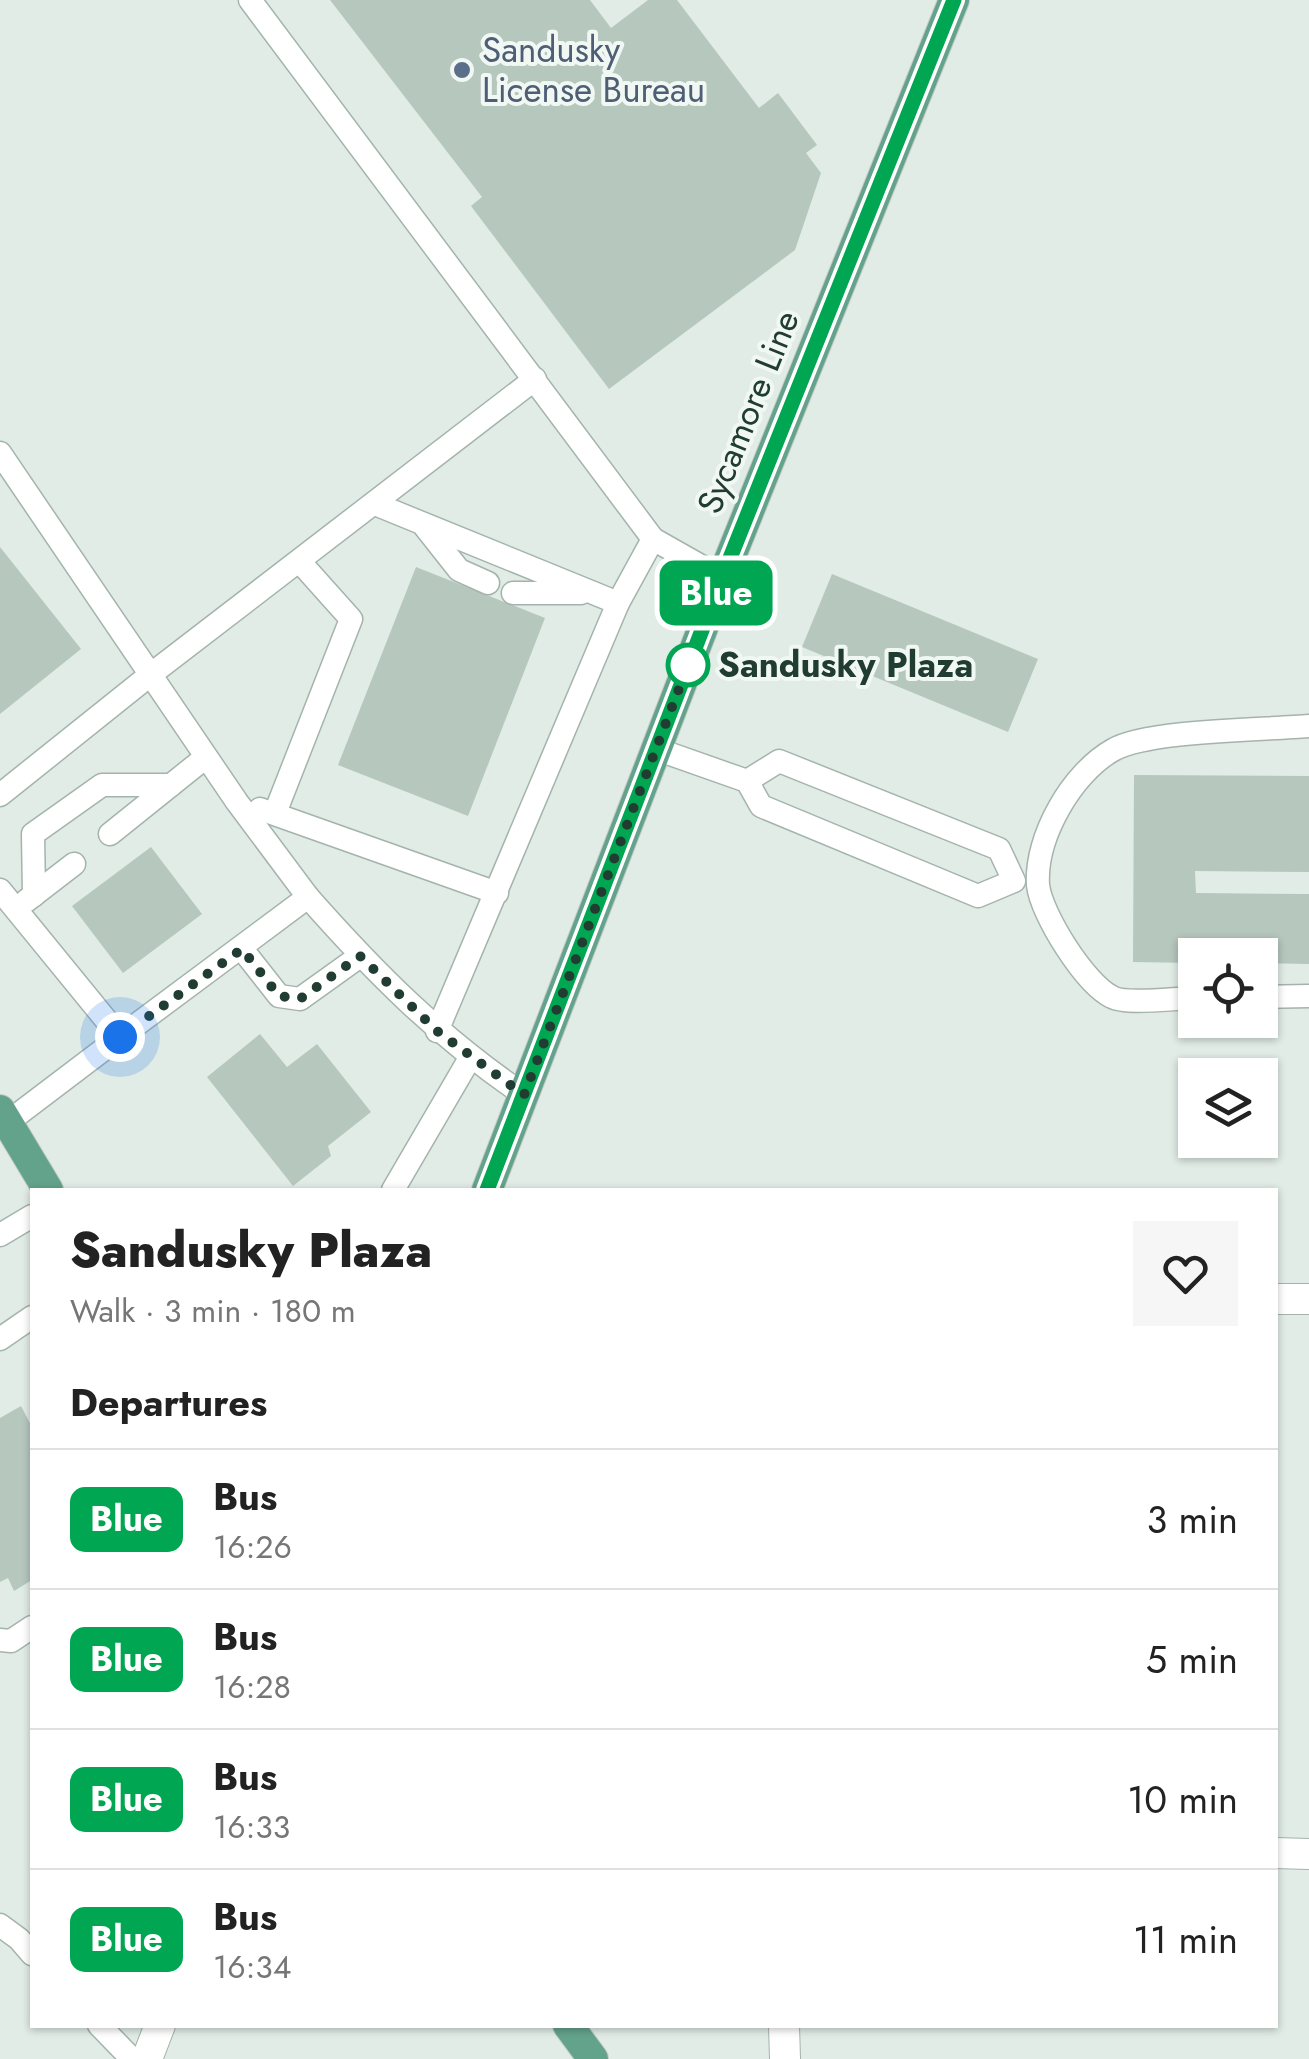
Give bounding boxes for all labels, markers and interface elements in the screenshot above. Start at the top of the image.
place label: Sandusky License Bureau [482,25,705,115]
marker: Sandusky License Bureau [451,59,473,81]
street label: Sycamore Line [684,303,812,521]
line badge: Blue [646,560,786,626]
text: Blue [680,568,752,618]
place label: Sandusky Plaza [718,640,973,690]
marker: Sandusky Plaza [667,644,709,686]
map controls [1178,938,1278,1158]
button: locate [1178,938,1278,1038]
your location [95,1012,145,1062]
button: layers [1178,1058,1278,1158]
text: Sandusky Plaza [70,1216,432,1285]
button: heart [1133,1221,1238,1326]
text: Walk · 3 min · 180 m [70,1288,356,1334]
text: Departures [70,1375,267,1430]
text: Bus [213,1469,277,1524]
text: 3 min [1146,1492,1238,1547]
text: Blue [90,1494,163,1544]
text: 16:26 [213,1524,292,1570]
text: Bus [213,1609,277,1664]
text: 5 min [1146,1632,1238,1687]
text: Blue [90,1634,163,1684]
text: 16:28 [213,1664,291,1710]
text: Bus [213,1749,277,1804]
text: 10 min [1127,1772,1238,1827]
text: Blue [90,1774,163,1824]
text: 16:33 [213,1804,290,1850]
text: Bus [213,1889,277,1944]
text: 11 min [1133,1912,1238,1967]
text: Blue [90,1914,163,1964]
text: 16:34 [213,1944,291,1990]

